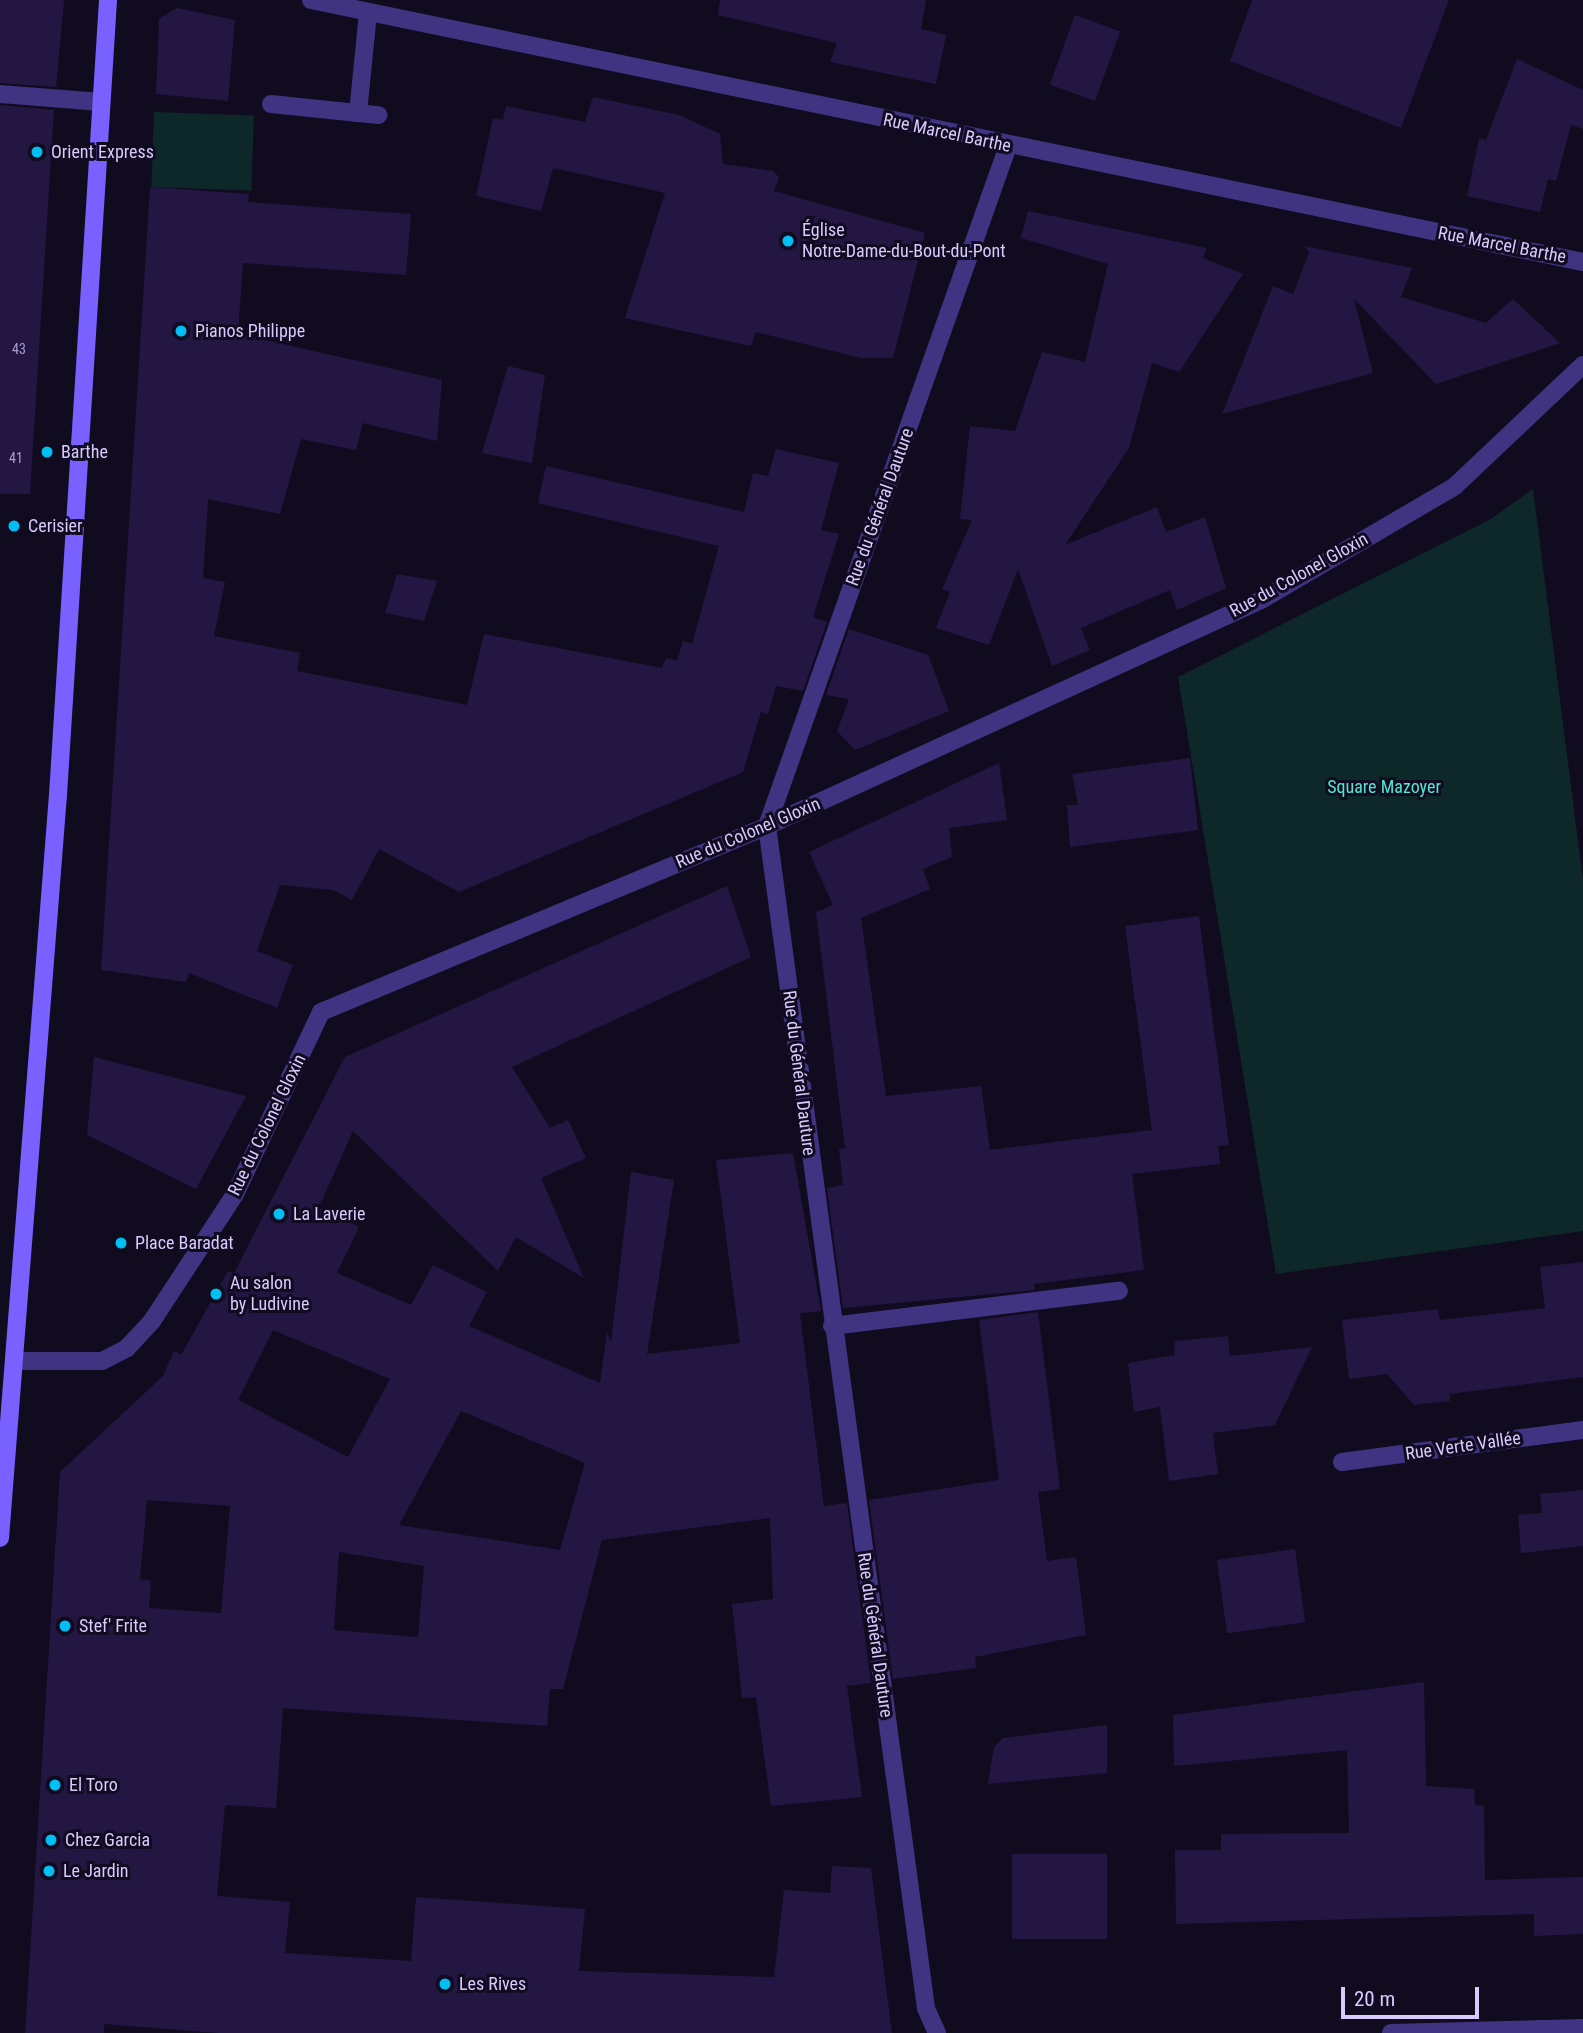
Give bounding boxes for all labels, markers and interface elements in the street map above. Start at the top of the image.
street label: Rue Marcel Barthe [881,109,1013,157]
place label: Orient Express [51,141,154,163]
marker: Orient Express [29,144,45,160]
place label: Église Notre-Dame-du-Bout-du-Pont [802,220,1006,262]
street label: Rue Marcel Barthe [1436,222,1568,268]
marker: Église Notre-Dame-du-Bout-du-Pont [780,233,796,249]
place label: Pianos Philippe [195,320,305,342]
marker: Pianos Philippe [173,323,189,339]
house number: 43 [12,341,26,357]
street label: Rue du Général Dauture [841,425,919,589]
place label: Barthe [61,441,108,463]
marker: Barthe [39,444,55,460]
house number: 41 [9,450,23,466]
place label: Cerisier [28,515,83,537]
marker: Cerisier [6,518,22,534]
street label: Rue du Colonel Gloxin [1226,528,1372,622]
park label: Square Mazoyer [1327,776,1441,798]
street label: Rue du Colonel Gloxin [673,793,823,873]
street label: Rue du Général Dauture [778,989,820,1157]
street label: Rue du Colonel Gloxin [223,1051,311,1199]
place label: La Laverie [293,1203,365,1225]
marker: La Laverie [271,1206,287,1222]
place label: Place Baradat [135,1232,234,1254]
marker: Place Baradat [113,1235,129,1251]
place label: Au salon by Ludivine [230,1273,309,1316]
marker: Au salon by Ludivine [208,1286,224,1302]
street label: Rue Verte Vallée [1404,1427,1522,1465]
street label: Rue du Général Dauture [853,1551,897,1719]
place label: Stef' Frite [79,1615,147,1637]
marker: Stef' Frite [57,1618,73,1634]
place label: El Toro [69,1774,118,1796]
marker: El Toro [47,1777,63,1793]
place label: Chez Garcia [65,1829,150,1851]
marker: Chez Garcia [43,1832,59,1848]
place label: Le Jardin [63,1860,129,1882]
marker: Le Jardin [41,1863,57,1879]
place label: Les Rives [459,1973,526,1995]
scale bar [1345,1974,1483,2018]
marker: Les Rives [437,1976,453,1992]
text: 20 m [1354,1987,1395,2011]

